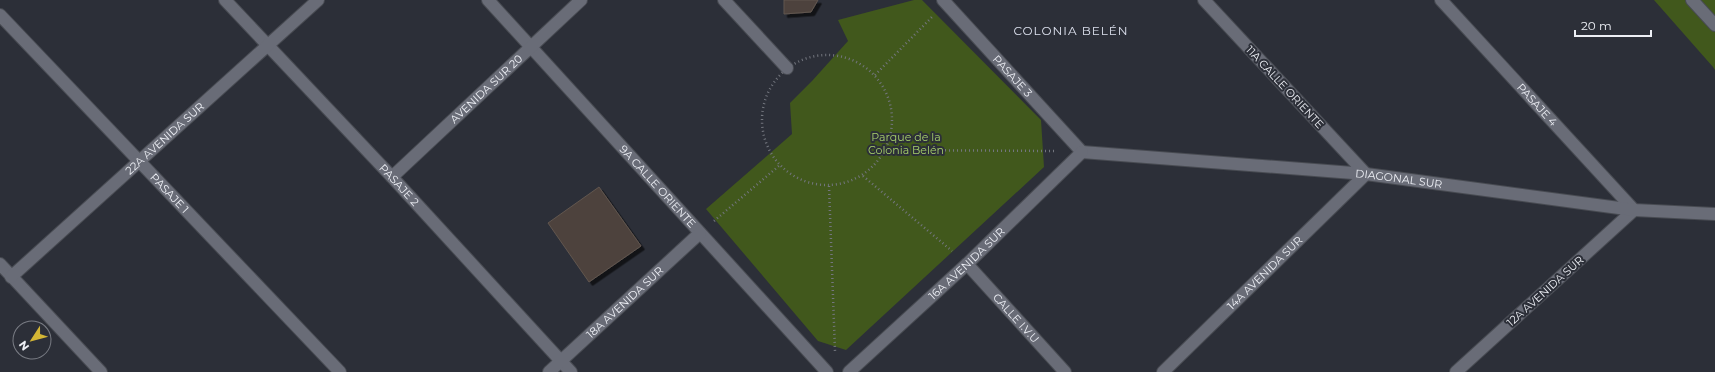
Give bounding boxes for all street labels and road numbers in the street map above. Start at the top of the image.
street label: 11A CALLE ORIENTE [1243,43,1327,131]
street label: AVENIDA SUR 20 [447,51,525,126]
street label: PASAJE 3 [990,52,1035,100]
street label: PASAJE 4 [1514,80,1561,129]
street label: 22A AVENIDA SUR [122,99,207,177]
street label: 9A CALLE ORIENTE [617,142,699,230]
street label: PASAJE 2 [376,161,422,209]
street label: DIAGONAL SUR [1355,166,1443,191]
street label: PASAJE 1 [147,170,192,216]
street label: 16A AVENIDA SUR [926,224,1008,303]
street label: 14A AVENIDA SUR [1224,233,1305,313]
street label: 12A AVENIDA SUR [1504,253,1586,329]
street label: 18A AVENIDA SUR [583,263,666,341]
street label: CALLE I.V.U [990,290,1042,346]

